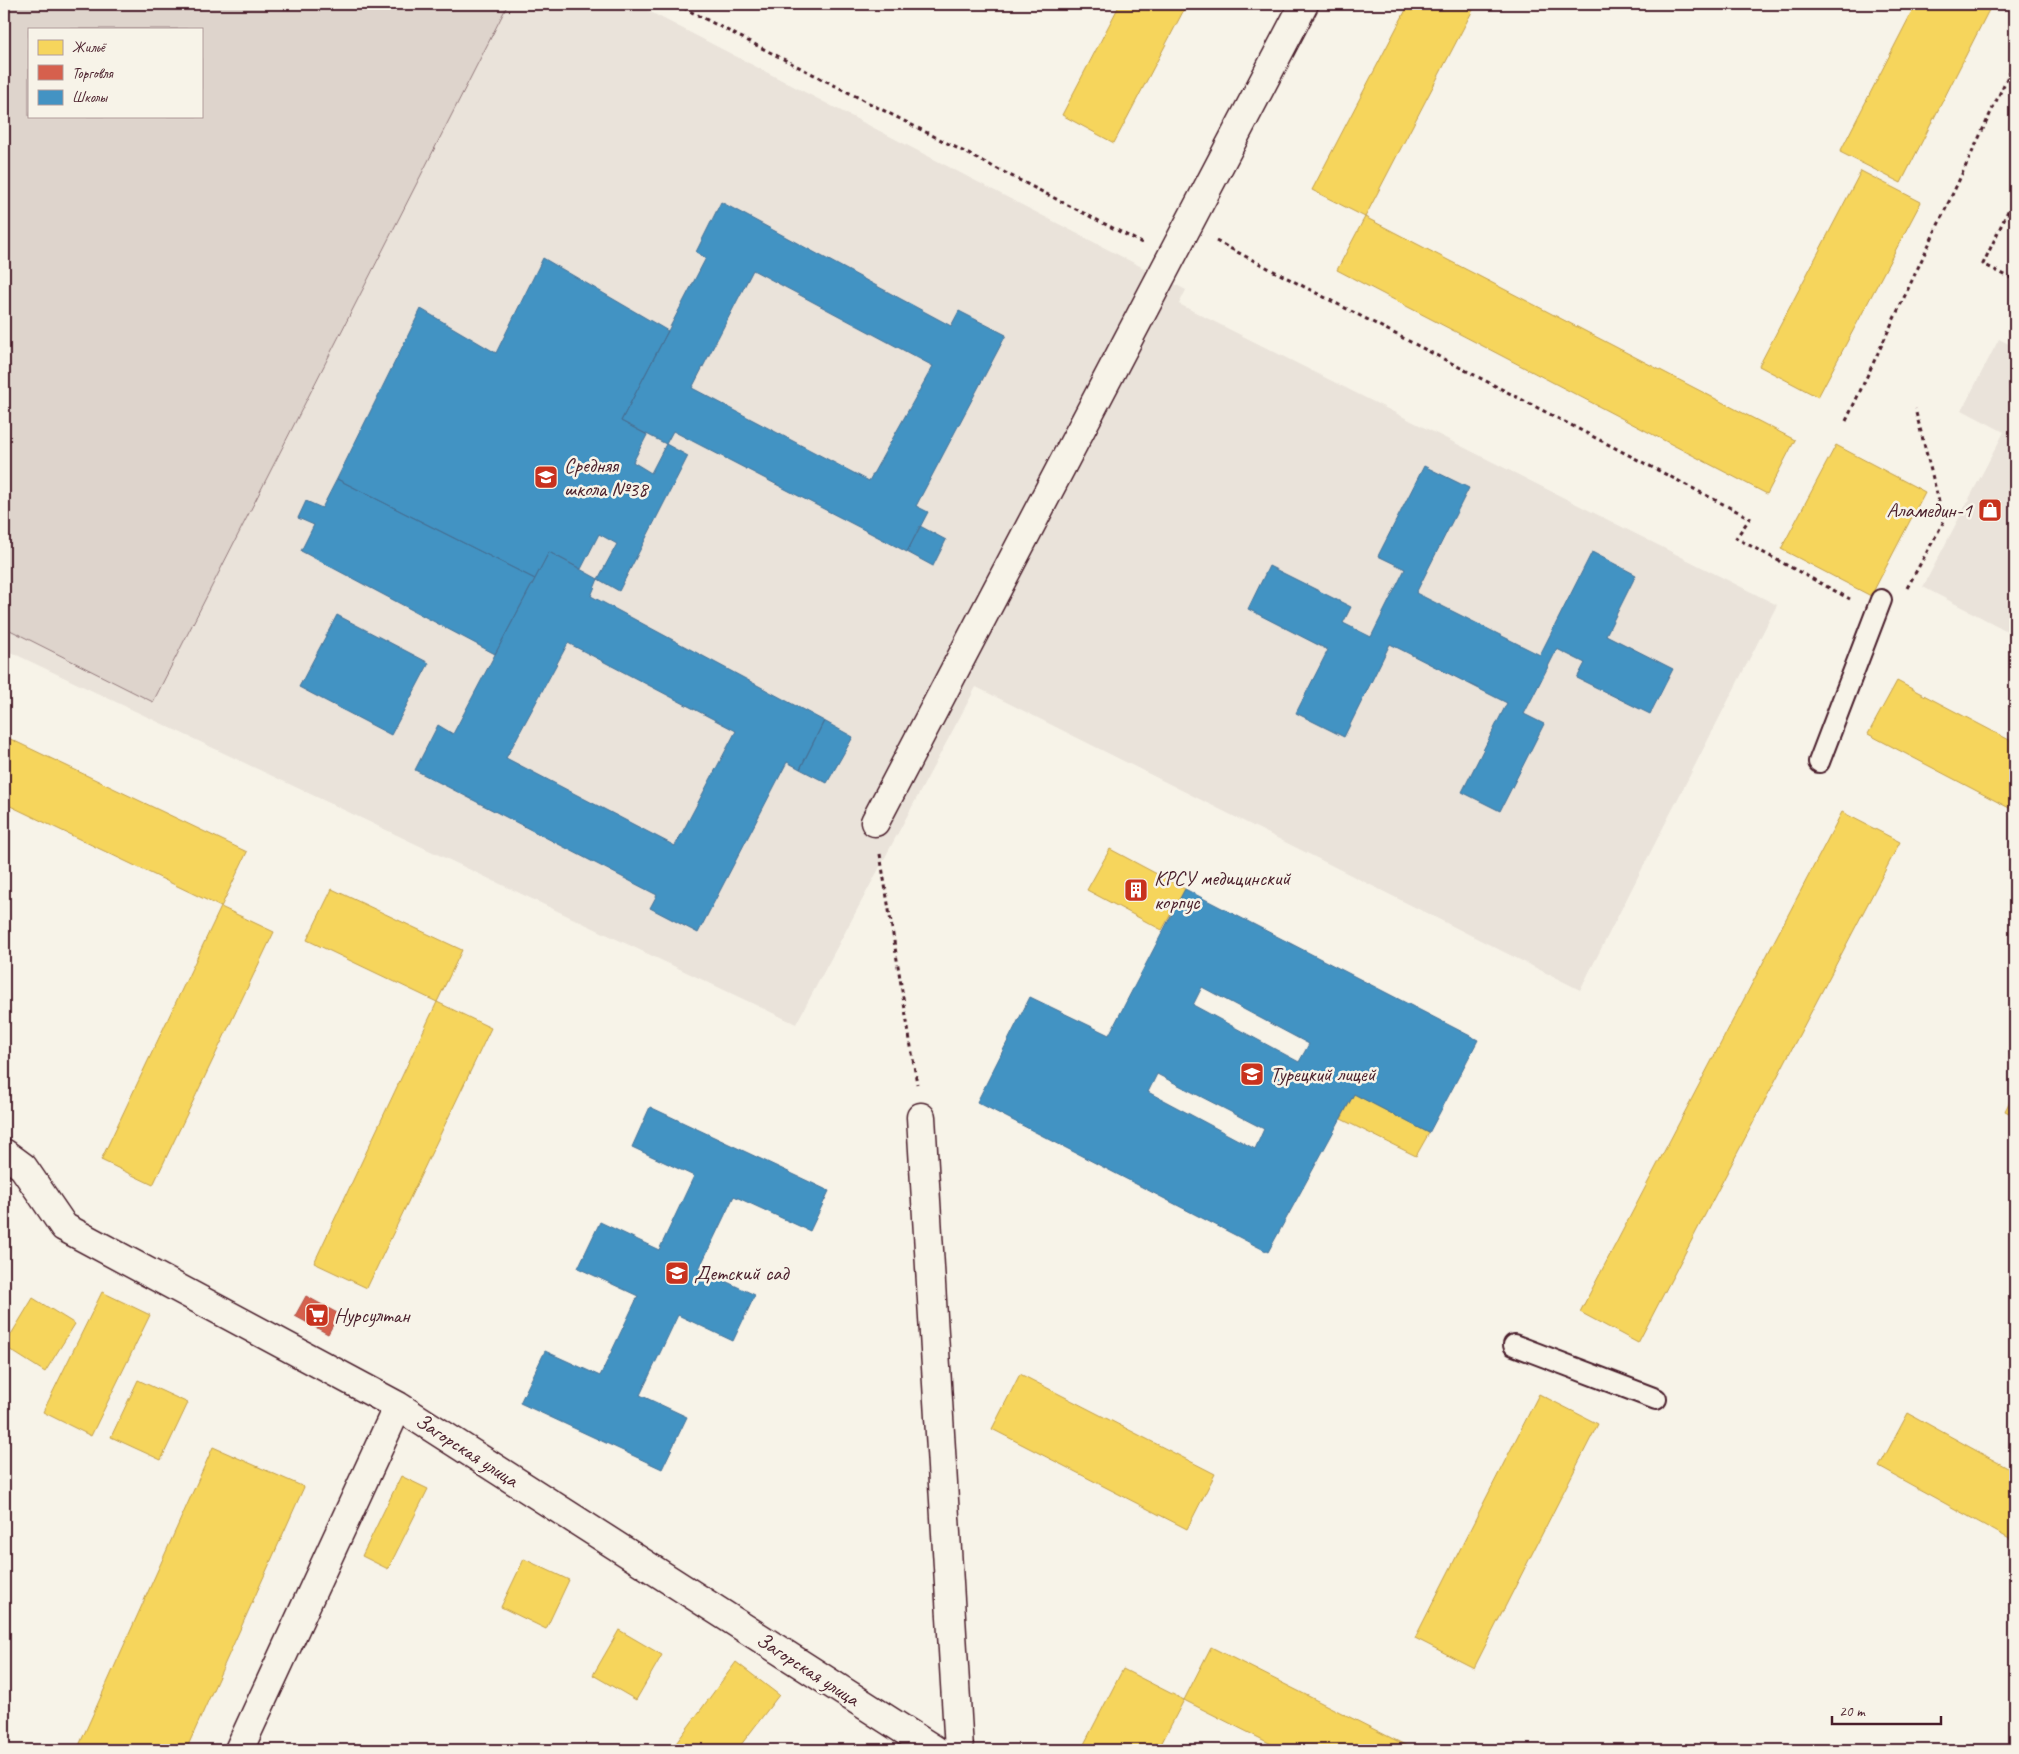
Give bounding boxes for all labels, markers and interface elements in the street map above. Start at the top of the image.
legend [28,28,202,118]
text: Жильё [72,38,107,57]
text: Торговля [72,64,115,83]
text: Школы [72,88,108,107]
place label: Средняя школа №38 [564,452,650,502]
school or university icon: Средняя школа №38 [533,464,559,490]
place label: Аламедин-1 [1887,497,1974,523]
shop icon: Аламедин-1 [1977,497,2003,523]
place label: КРСУ медицинский корпус [1154,865,1291,915]
building icon: КРСУ медицинский корпус [1123,877,1149,903]
school or university icon: Турецкий лицей [1239,1061,1265,1087]
place label: Турецкий лицей [1270,1061,1377,1087]
school or university icon: Детский сад [664,1260,690,1286]
place label: Детский сад [694,1260,791,1286]
supermarket icon: Нурсултан [304,1302,330,1328]
place label: Нурсултан [334,1302,411,1328]
street label: Загорская улица [411,1407,525,1494]
street label: Загорская улица [752,1626,866,1713]
scale bar [1832,1694,1940,1726]
text: 20 m [1839,1702,1866,1721]

